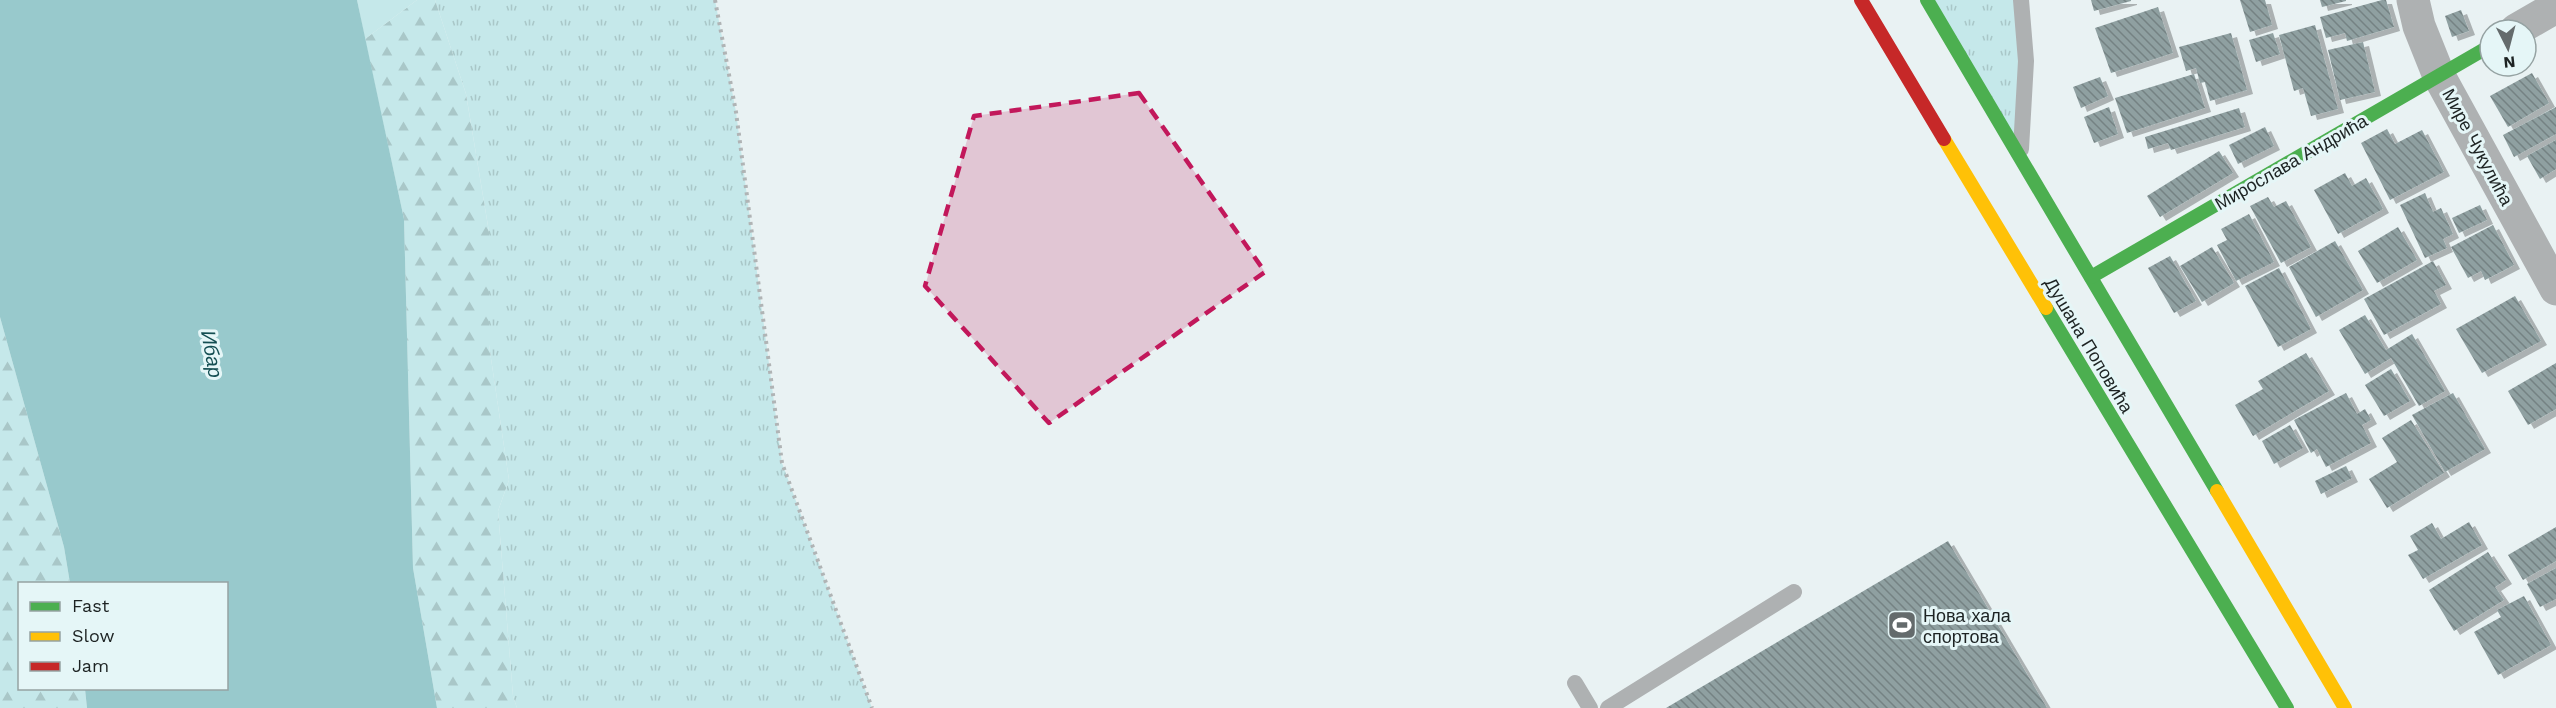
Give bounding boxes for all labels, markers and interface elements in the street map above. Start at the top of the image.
north arrow [2478,18,2538,78]
text: N [2503,52,2516,72]
street label: Мире Чукулића [2438,85,2518,210]
street label: Мирослава Андрића [2211,109,2372,214]
street label: Душана Поповића [2040,273,2138,417]
water label: Ибар [196,328,228,380]
legend [18,582,228,690]
text: Fast [72,595,110,616]
place label: Нова хала спортова [1923,605,2012,647]
sports icon: Нова хала спортова [1886,609,1918,641]
text: Slow [72,625,115,646]
text: Jam [72,655,109,676]

